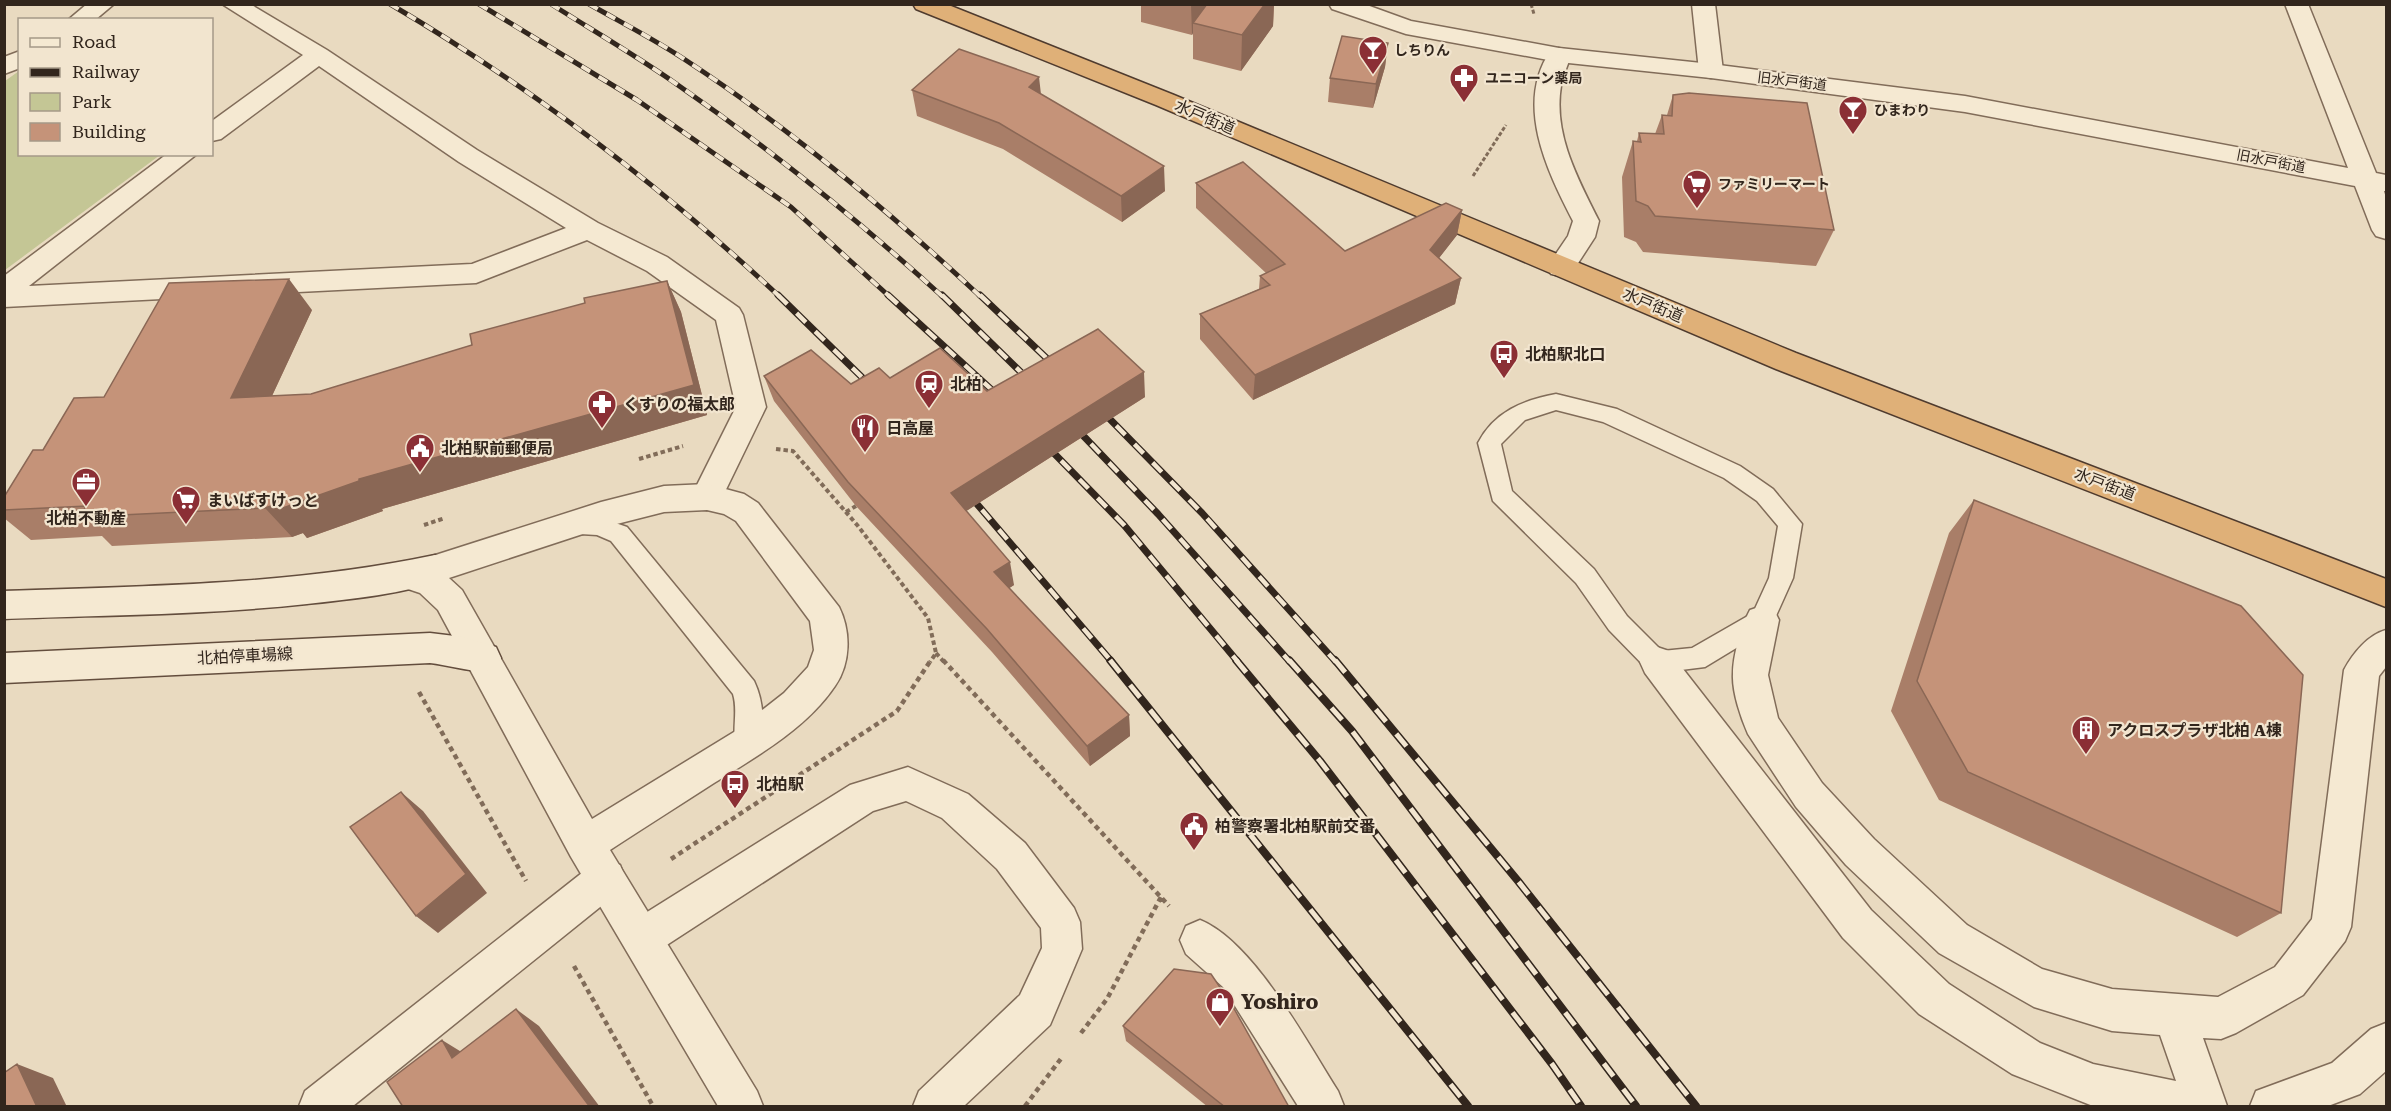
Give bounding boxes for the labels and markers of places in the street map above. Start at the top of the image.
bar icon: しちりん [1357,34,1389,76]
place label: しちりん [1394,42,1450,58]
pharmacy icon: ユニコーン薬局 [1448,62,1480,104]
place label: ユニコーン薬局 [1485,70,1582,86]
bar icon: ひまわり [1837,94,1869,136]
place label: ひまわり [1874,102,1930,118]
supermarket icon: ファミリーマート [1681,168,1713,210]
place label: ファミリーマート [1718,176,1830,192]
bus stop icon: 北柏駅北口 [1488,338,1520,380]
place label: 北柏駅北口 [1525,345,1605,364]
station icon: 北柏 [913,368,945,410]
place label: 北柏 [950,375,982,394]
pharmacy icon: くすりの福太郎 [586,388,618,430]
place label: くすりの福太郎 [623,395,735,414]
restaurant icon: 日高屋 [849,412,881,454]
place label: 日高屋 [886,419,934,438]
public building icon: 北柏駅前郵便局 [404,432,436,474]
place label: 北柏駅前郵便局 [441,439,553,458]
office icon: 北柏不動産 [70,466,102,508]
supermarket icon: まいばすけっと [170,484,202,526]
place label: まいばすけっと [207,491,319,510]
place label: 北柏不動産 [46,509,126,528]
building icon: アクロスプラザ北柏 A棟 [2070,714,2102,756]
place label: アクロスプラザ北柏 A棟 [2107,721,2282,740]
bus stop icon: 北柏駅 [719,768,751,810]
place label: 北柏駅 [756,775,804,794]
public building icon: 柏警察署北柏駅前交番 [1178,810,1210,852]
place label: 柏警察署北柏駅前交番 [1215,817,1375,836]
shop icon: Yoshiro [1204,986,1236,1028]
place label: Yoshiro [1241,990,1318,1014]

